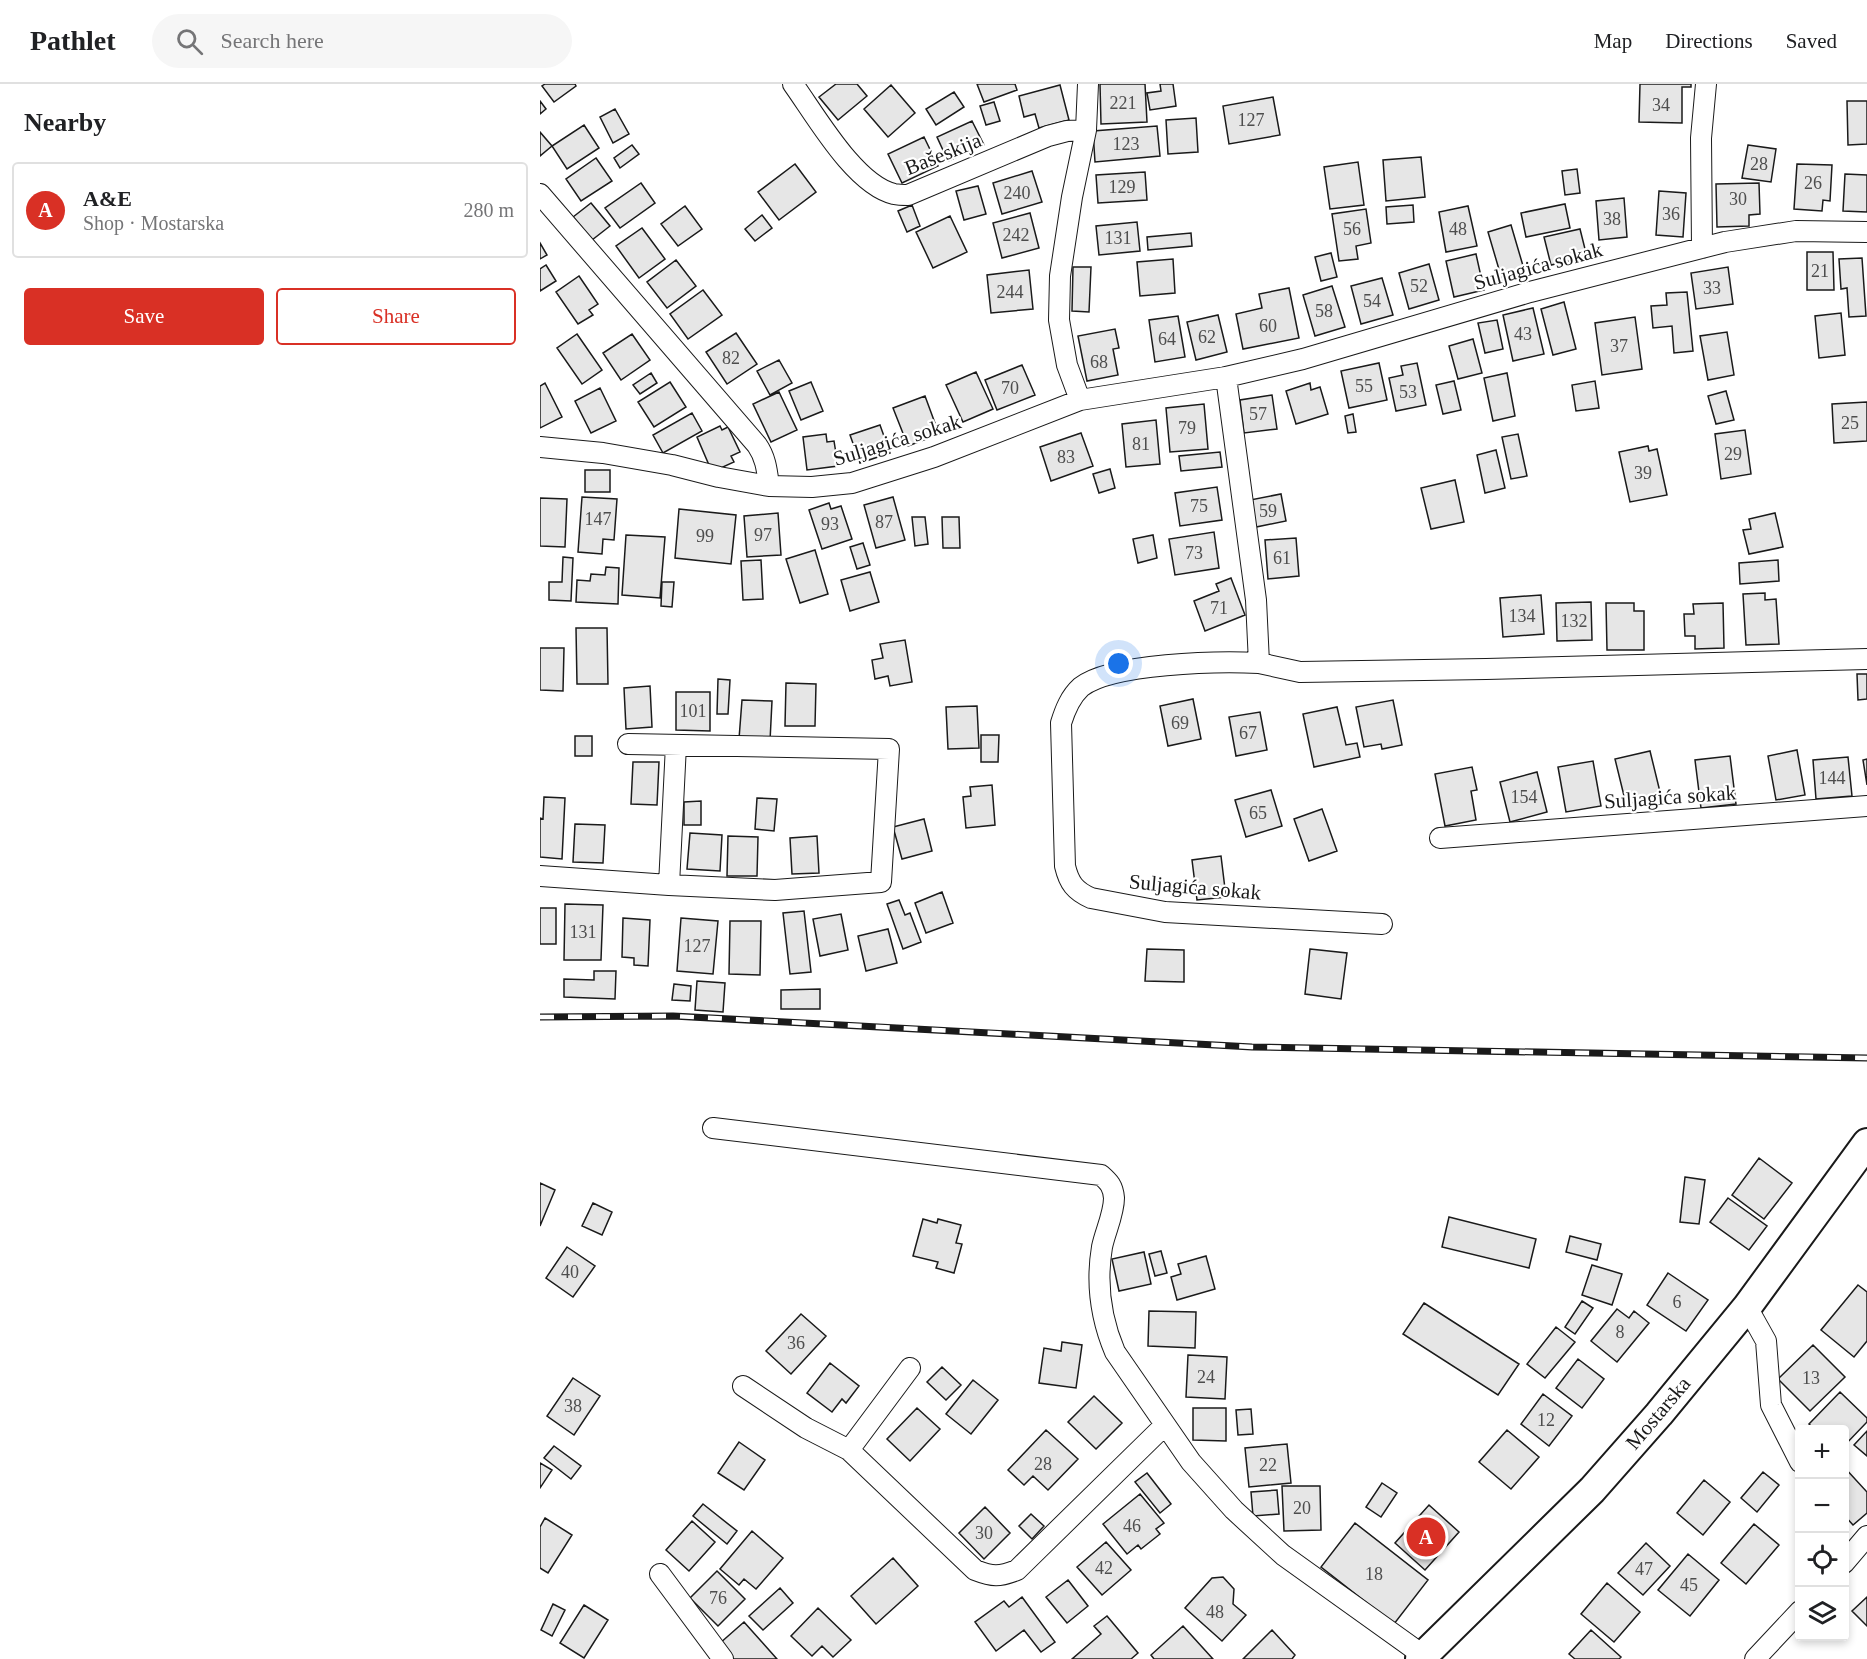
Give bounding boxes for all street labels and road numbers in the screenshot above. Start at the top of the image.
street label: Bašeskija [901,128,985,180]
street label: Suljagića sokak [1471,237,1606,295]
street label: Suljagića sokak [830,409,964,471]
street label: Suljagića sokak [1603,780,1737,814]
street label: Suljagića sokak [1128,869,1262,905]
street label: Mostarska [1621,1371,1696,1454]

